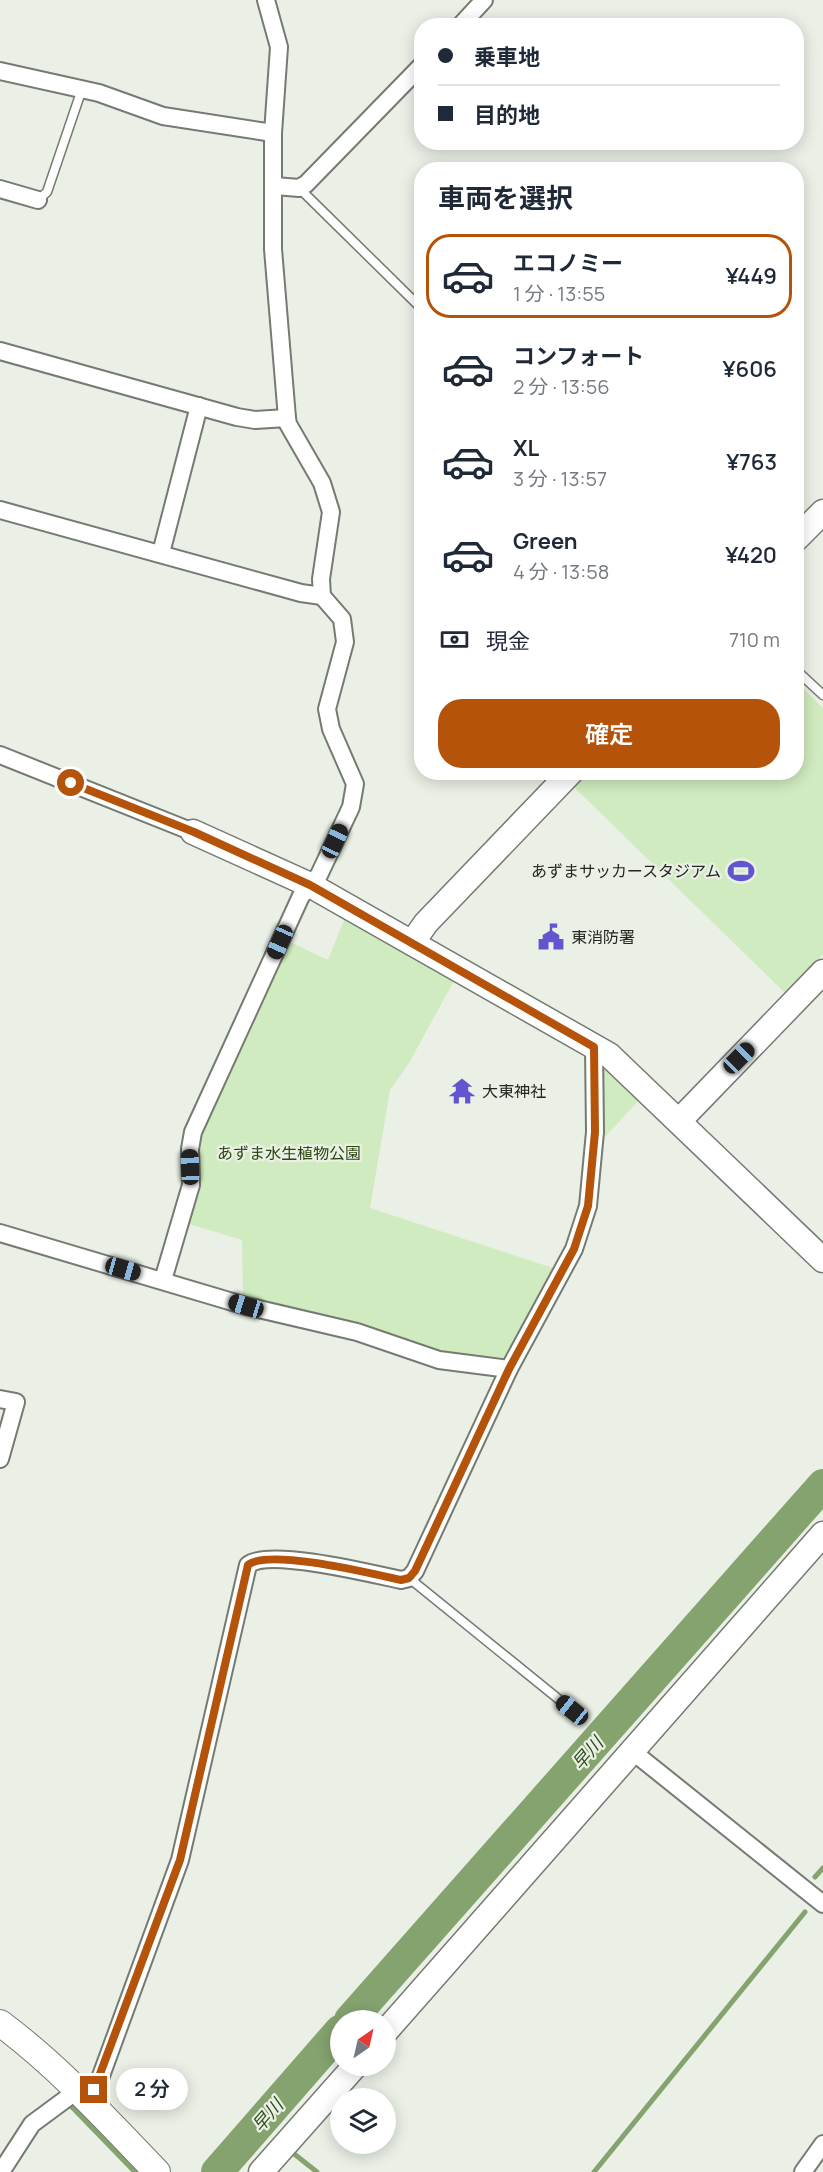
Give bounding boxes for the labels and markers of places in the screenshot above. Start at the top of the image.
sports icon: あずまサッカースタジアム [726,856,756,886]
place label: あずまサッカースタジアム [531,860,721,882]
public building icon: 東消防署 [536,922,566,952]
place label: 東消防署 [571,926,635,948]
temple icon: 大東神社 [447,1076,477,1106]
place label: 大東神社 [482,1080,546,1102]

